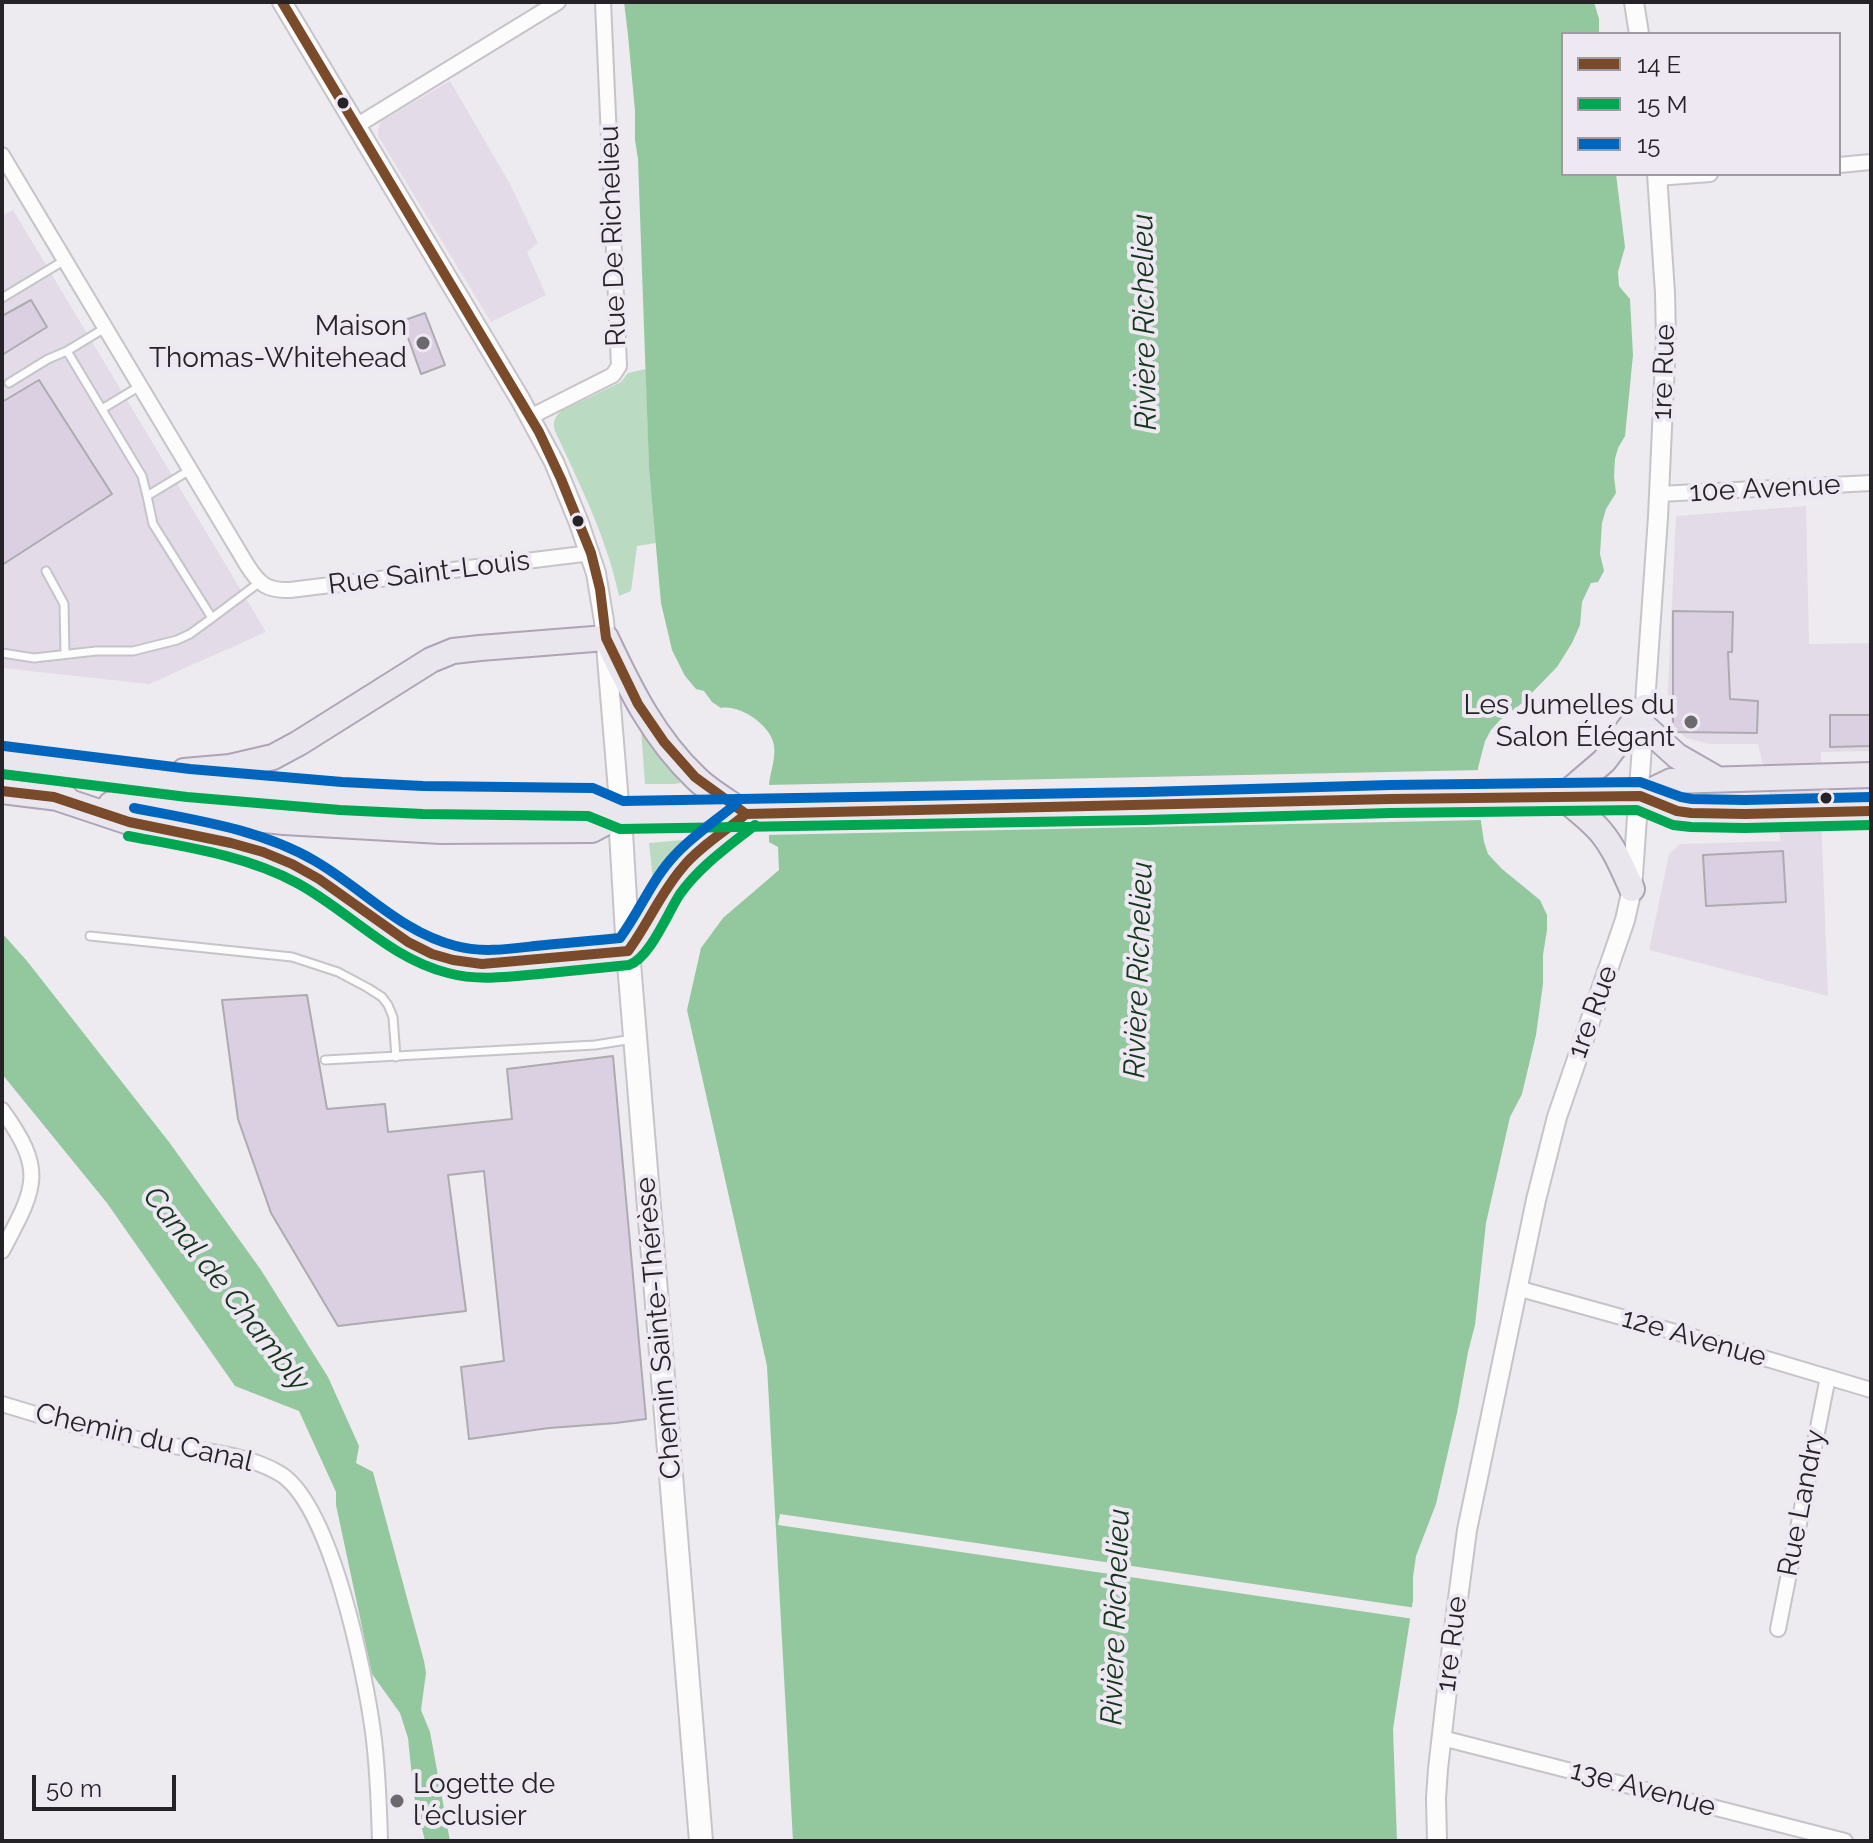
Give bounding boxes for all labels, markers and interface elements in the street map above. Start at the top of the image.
legend [1561,32,1841,176]
text: 14 E [1637,50,1681,79]
text: 15 M [1637,90,1688,119]
unlabelled marker [335,95,351,111]
street label: Rue De Richelieu [592,125,634,347]
text: 15 [1637,130,1660,159]
water label: Rivière Richelieu [1125,213,1165,431]
place label: Maison Thomas-Whitehead [149,310,407,376]
street label: 1re Rue [1646,323,1682,421]
marker: Maison Thomas-Whitehead [414,334,432,352]
street label: 10e Avenue [1689,468,1841,510]
unlabelled marker [570,513,586,529]
street label: Rue Saint-Louis [326,544,532,602]
place label: Les Jumelles du Salon Élégant [1463,689,1675,755]
marker: Les Jumelles du Salon Élégant [1682,713,1700,731]
unlabelled marker [1818,790,1834,806]
water label: Rivière Richelieu [1117,861,1161,1079]
street label: 1re Rue [1561,961,1625,1063]
street label: Chemin Sainte-Thérèse [629,1176,689,1480]
water label: Canal de Chambly [135,1180,317,1398]
street label: 12e Avenue [1618,1301,1770,1375]
street label: Chemin du Canal [32,1397,256,1479]
street label: Rue Landry [1771,1427,1833,1579]
water label: Rivière Richelieu [1094,1508,1138,1726]
street label: 1re Rue [1429,1594,1475,1694]
street label: 13e Avenue [1567,1754,1719,1824]
scale bar [36,1759,180,1809]
place label: Logette de l'éclusier [413,1768,555,1834]
text: 50 m [46,1774,102,1803]
marker: Logette de l'éclusier [388,1792,406,1810]

